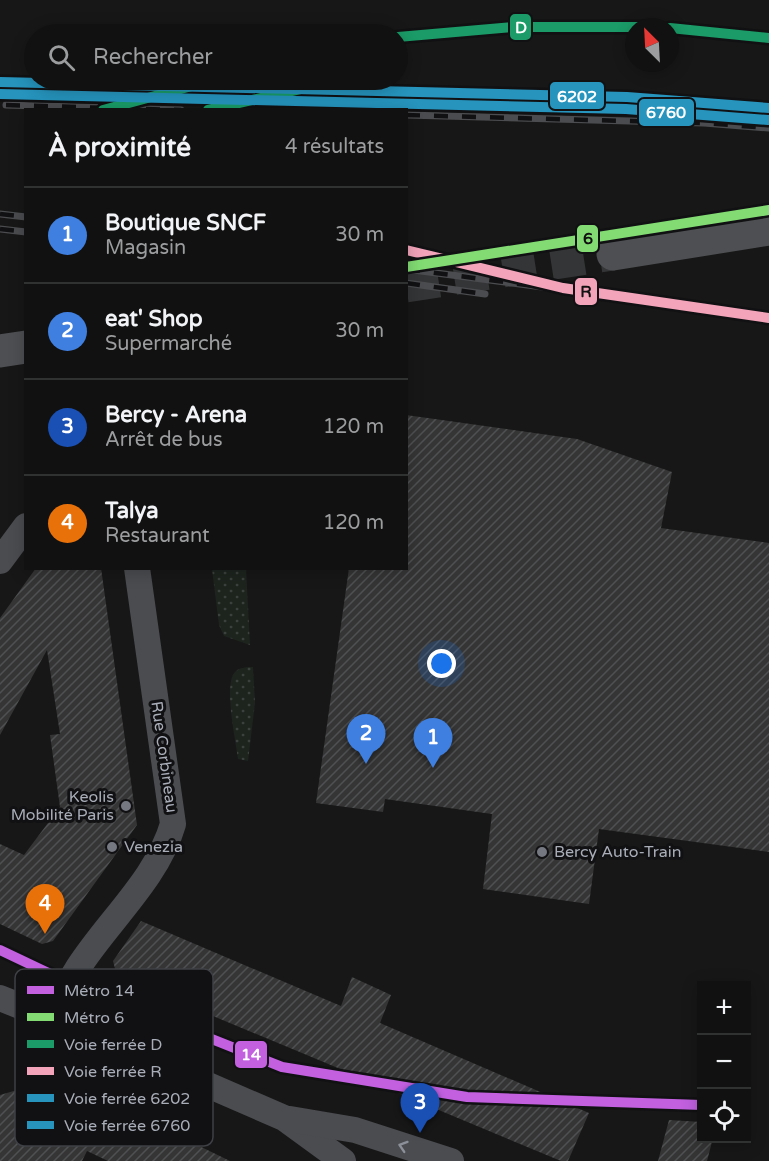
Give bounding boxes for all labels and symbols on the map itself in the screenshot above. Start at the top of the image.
line badge: D [509,13,532,41]
text: D [515,18,527,38]
north arrow [625,18,679,72]
line badge: 6202 [549,81,605,110]
text: 6202 [557,87,597,107]
line badge: 6760 [638,98,695,127]
text: 6760 [646,103,686,123]
line badge: 6 [576,224,599,253]
text: 6 [583,229,593,249]
line badge: R [574,277,598,306]
text: R [580,282,592,302]
your location [427,649,456,678]
street label: Rue Corbineau [146,700,182,814]
pin: 2 [346,714,386,764]
pin: 1 [414,718,452,768]
place label: Keolis Mobilité Paris [11,787,114,825]
marker: Keolis Mobilité Paris [119,799,133,813]
place label: Venezia [124,837,183,857]
marker: Venezia [105,840,119,854]
place label: Bercy Auto-Train [554,842,682,862]
marker: Bercy Auto-Train [535,845,549,859]
pin: 4 [26,884,64,934]
legend [15,969,213,1146]
text: Métro 14 [64,981,134,1001]
text: Métro 6 [64,1008,124,1028]
text: Voie ferrée D [64,1035,162,1055]
line badge: 14 [234,1040,268,1069]
text: 14 [241,1045,261,1065]
text: Voie ferrée R [64,1062,162,1082]
pin: 3 [400,1084,440,1133]
text: Voie ferrée 6202 [64,1089,190,1109]
text: Voie ferrée 6760 [64,1116,190,1136]
one-way arrow [398,1141,409,1153]

